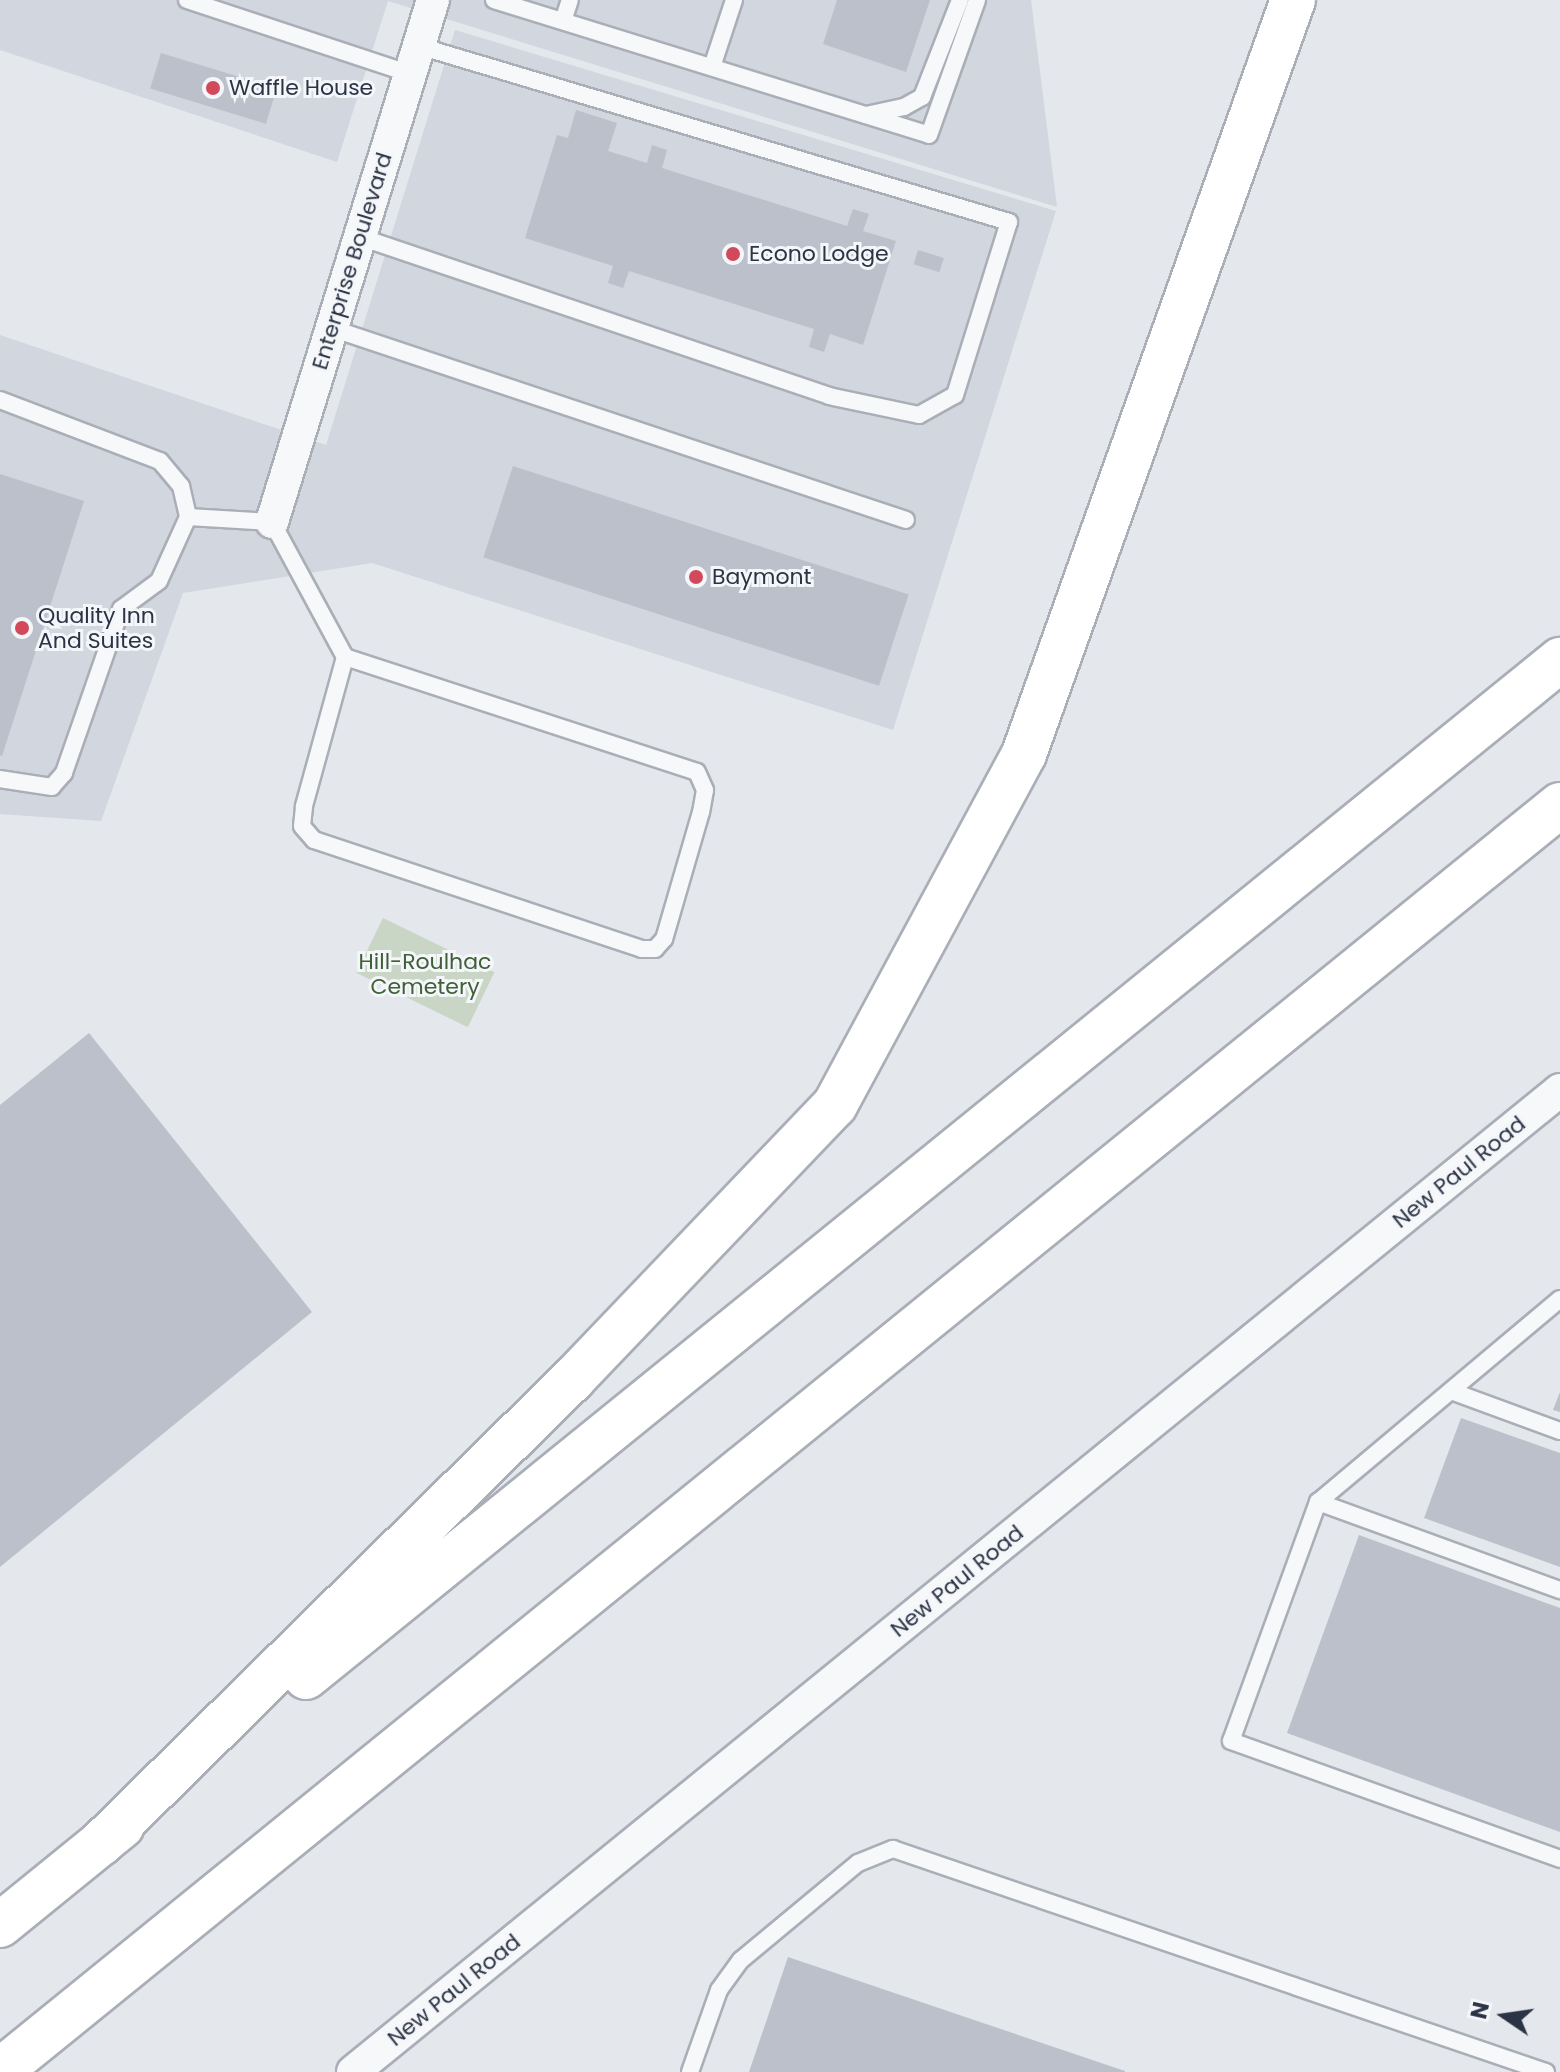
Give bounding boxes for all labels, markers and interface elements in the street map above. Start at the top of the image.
place label: Waffle House [229,75,373,101]
marker: Waffle House [204,79,222,97]
street label: Enterprise Boulevard [306,149,398,373]
place label: Econo Lodge [749,241,889,267]
marker: Econo Lodge [724,245,742,263]
place label: Baymont [712,564,812,590]
marker: Baymont [687,568,705,586]
place label: Quality Inn And Suites [38,602,155,654]
marker: Quality Inn And Suites [13,619,31,637]
park label: Hill-Roulhac Cemetery [359,948,491,1000]
street label: New Paul Road [1387,1110,1531,1234]
street label: New Paul Road [885,1519,1029,1643]
street label: New Paul Road [382,1928,526,2052]
north arrow [1464,1976,1544,2056]
text: N [1463,1999,1497,2022]

